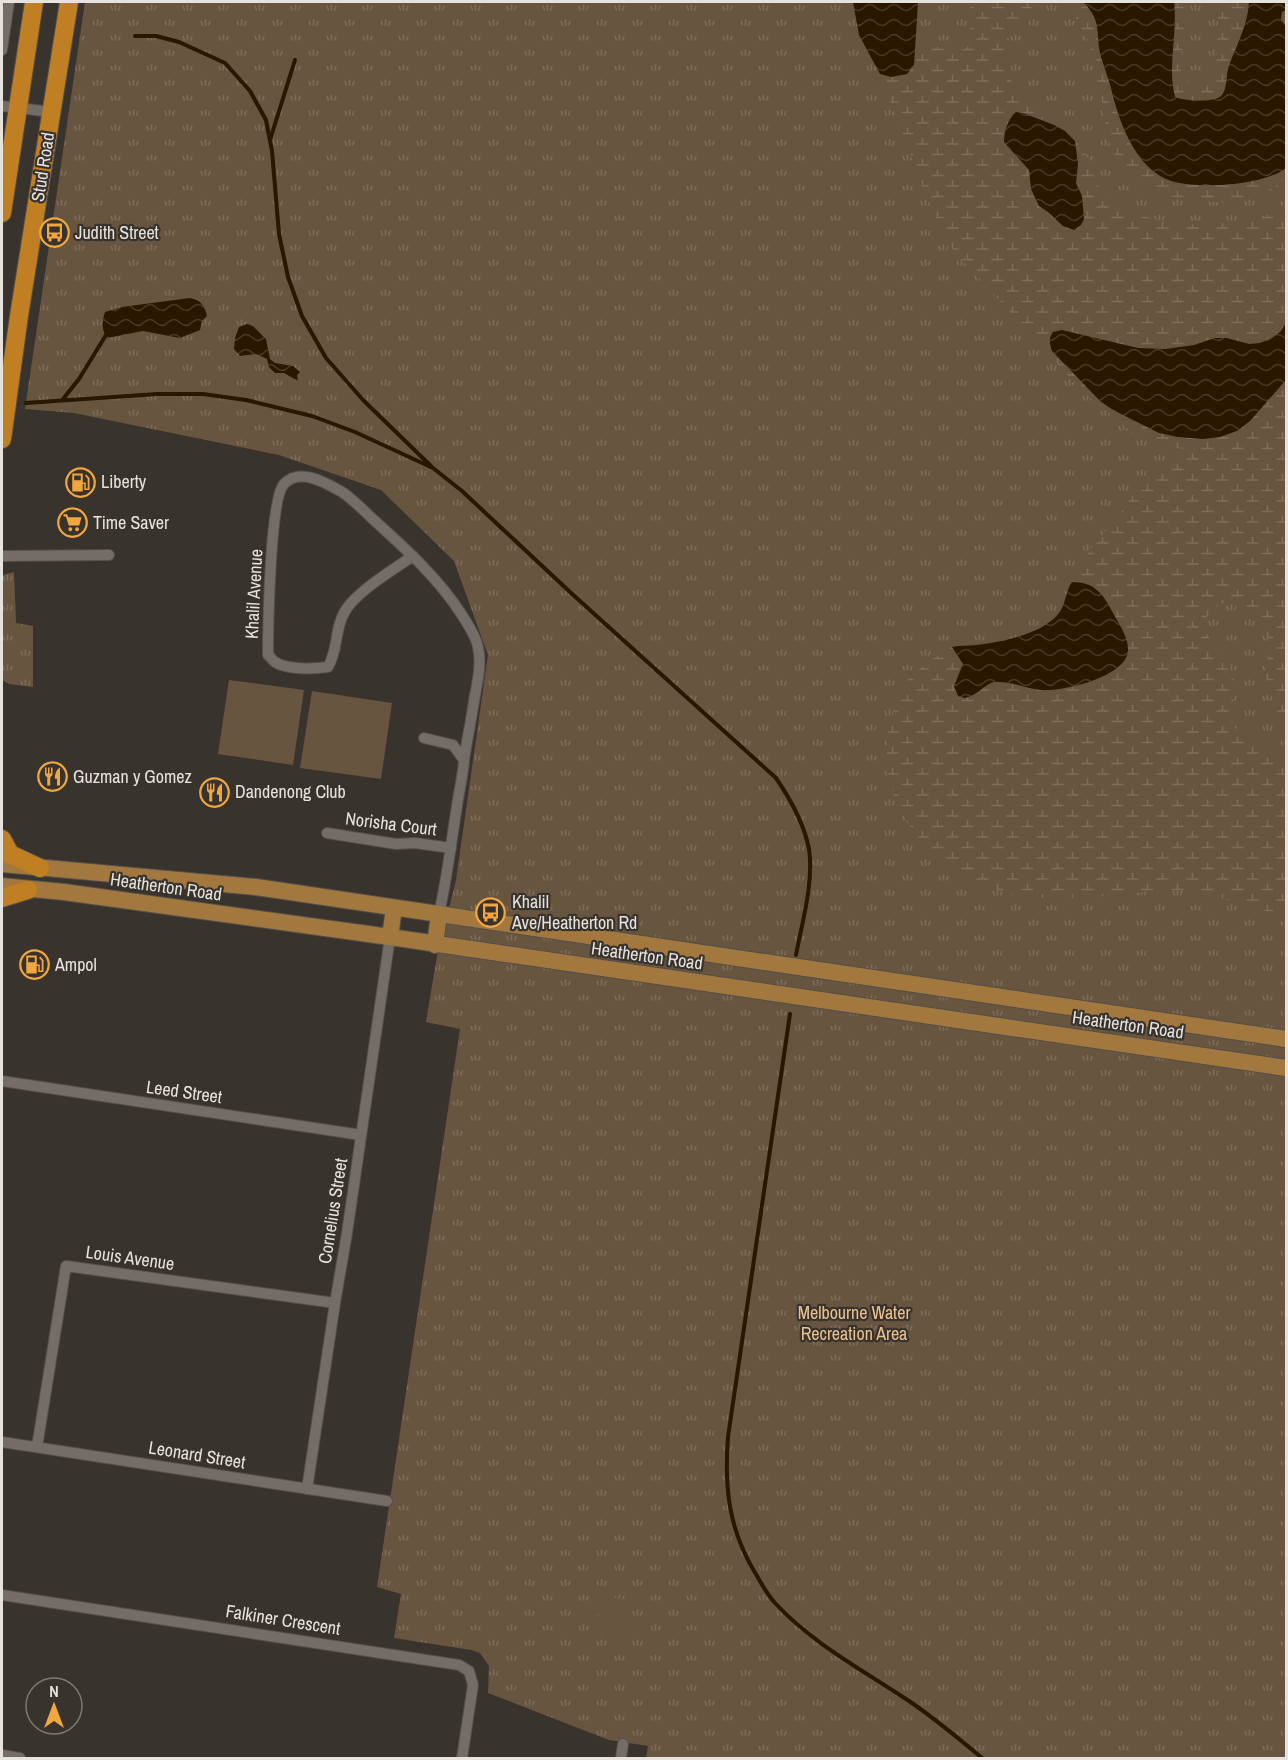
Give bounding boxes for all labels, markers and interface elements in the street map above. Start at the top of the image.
street label: Stud Road [25,131,60,203]
bus stop icon: Judith Street [38,217,70,249]
place label: Judith Street [75,220,159,245]
fuel station icon: Liberty [64,466,96,498]
place label: Liberty [101,469,147,494]
supermarket icon: Time Saver [56,507,88,539]
place label: Time Saver [93,510,169,535]
street label: Khalil Avenue [239,548,268,640]
restaurant icon: Guzman y Gomez [36,761,68,793]
place label: Guzman y Gomez [73,764,192,789]
restaurant icon: Dandenong Club [198,776,230,808]
place label: Dandenong Club [235,779,346,804]
street label: Norisha Court [344,805,438,842]
street label: Heatherton Road [109,866,223,907]
place label: Khalil Ave/Heatherton Rd [511,889,637,935]
bus stop icon: Khalil Ave/Heatherton Rd [475,896,507,928]
street label: Heatherton Road [590,935,704,976]
fuel station icon: Ampol [18,949,50,981]
place label: Ampol [54,952,97,977]
street label: Heatherton Road [1071,1004,1185,1045]
street label: Leed Street [145,1074,224,1109]
street label: Cornelius Street [312,1156,353,1266]
street label: Louis Avenue [84,1239,176,1276]
park label: Melbourne Water Recreation Area [798,1300,910,1346]
street label: Leonard Street [147,1435,247,1474]
street label: Falkiner Crescent [224,1598,342,1641]
north arrow [24,1676,84,1736]
text: N [49,1680,59,1702]

